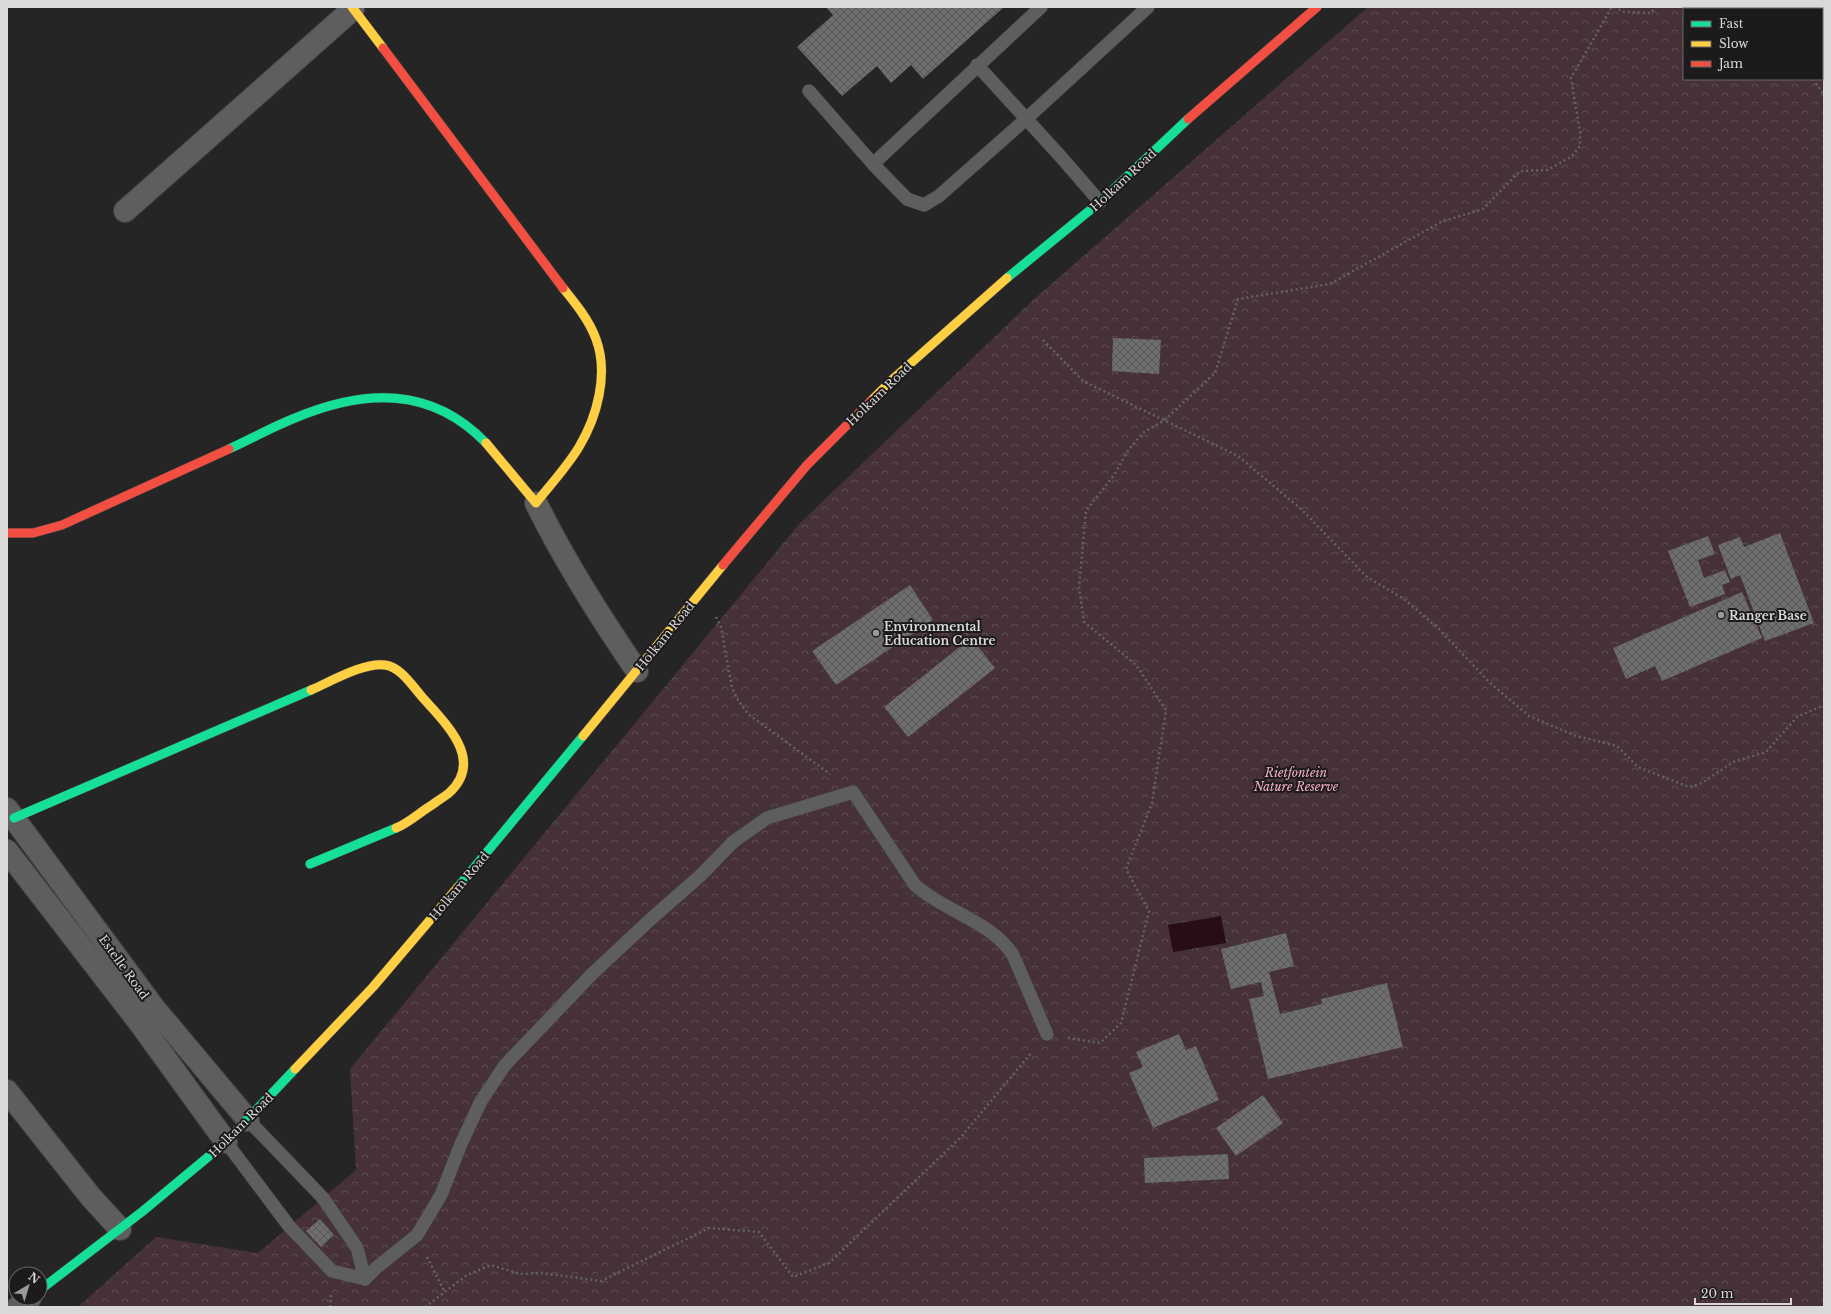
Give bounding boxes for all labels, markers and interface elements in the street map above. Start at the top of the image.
legend [1683,8,1823,80]
text: Fast [1719,16,1744,31]
text: Slow [1719,36,1749,51]
text: Jam [1717,56,1743,71]
street label: Holkam Road [1087,146,1159,214]
street label: Holkam Road [843,359,915,429]
street label: Holkam Road [632,598,698,674]
place label: Ranger Base [1729,608,1807,623]
marker: Ranger Base [1716,610,1726,620]
place label: Environmental Education Centre [884,619,996,648]
marker: Environmental Education Centre [871,628,881,638]
park label: Rietfontein Nature Reserve [1253,765,1339,794]
street label: Holkam Road [426,849,492,923]
street label: Estelle Road [96,932,152,1002]
street label: Holkam Road [206,1090,276,1160]
north arrow [8,1266,48,1306]
text: N [26,1269,43,1287]
scale bar [1695,1280,1791,1306]
text: 20 m [1701,1286,1733,1301]

